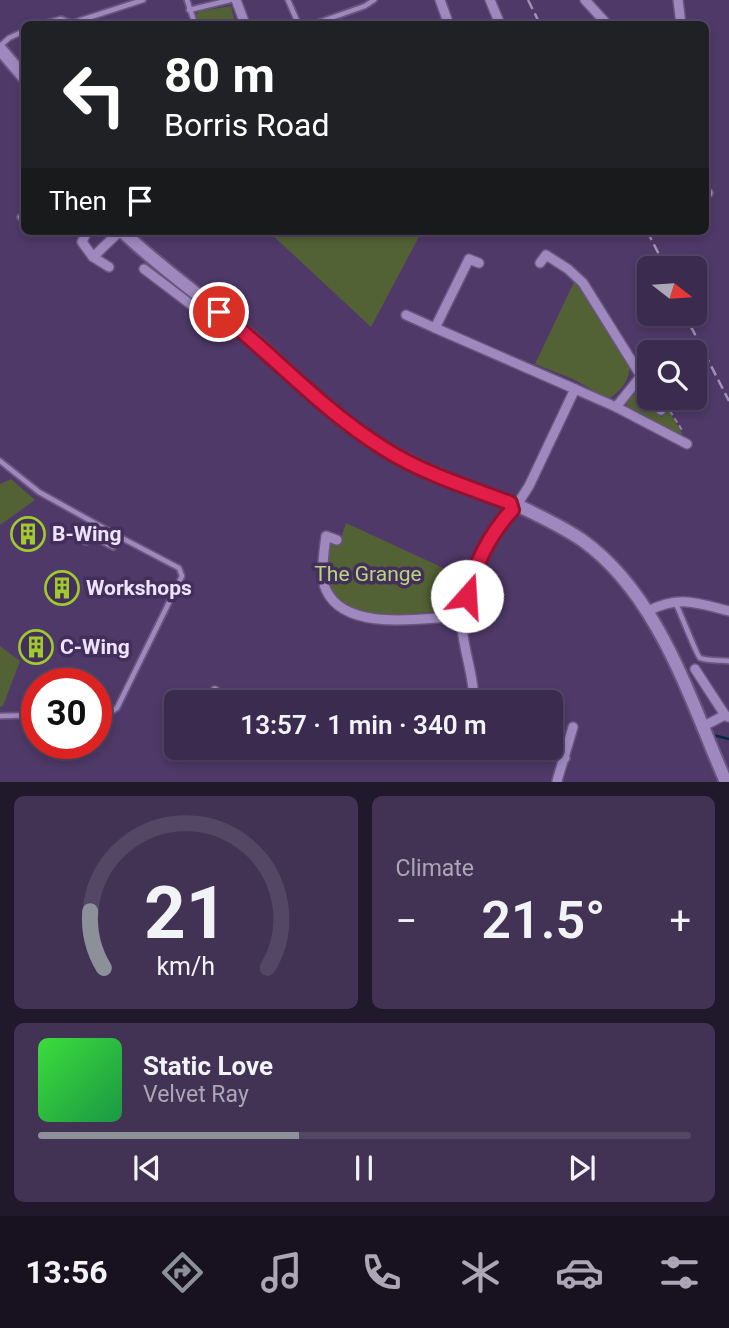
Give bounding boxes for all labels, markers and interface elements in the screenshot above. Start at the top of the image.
text: 80 m [164,47,275,104]
icon: left [49,49,140,140]
text: Borris Road [164,106,330,144]
icon: arrive [121,182,159,220]
text: Then [49,186,107,216]
north arrow [637,256,707,326]
map controls [637,256,707,410]
pin [189,282,249,342]
icon: arrive [200,293,238,331]
button: search [637,340,707,410]
building icon: B-Wing [9,515,47,553]
place label: B-Wing [52,522,121,546]
position arrow [430,559,504,633]
park label: The Grange [314,562,422,586]
building icon: Workshops [43,569,81,607]
place label: Workshops [86,576,192,600]
building icon: C-Wing [17,628,55,666]
place label: C-Wing [60,635,130,659]
speed limit sign: 30 [21,668,112,759]
text: 13:57 · 1 min · 340 m [240,710,487,740]
text: Climate [396,855,474,882]
text: 21 [144,871,228,957]
text: 21.5° [481,890,605,951]
text: − [396,899,417,943]
text: + [669,899,691,943]
text: km/h [156,952,215,981]
text: Static Love [143,1051,273,1081]
text: Velvet Ray [143,1081,249,1108]
icon: previous [128,1149,166,1187]
icon: pause [345,1149,383,1187]
icon: next [563,1149,601,1187]
icon: directions [158,1248,207,1297]
icon: music [257,1248,306,1297]
icon: phone [357,1248,406,1297]
icon: climate [456,1248,505,1297]
icon: car [555,1248,604,1297]
icon: filters [655,1248,704,1297]
text: 13:56 [25,1253,108,1291]

